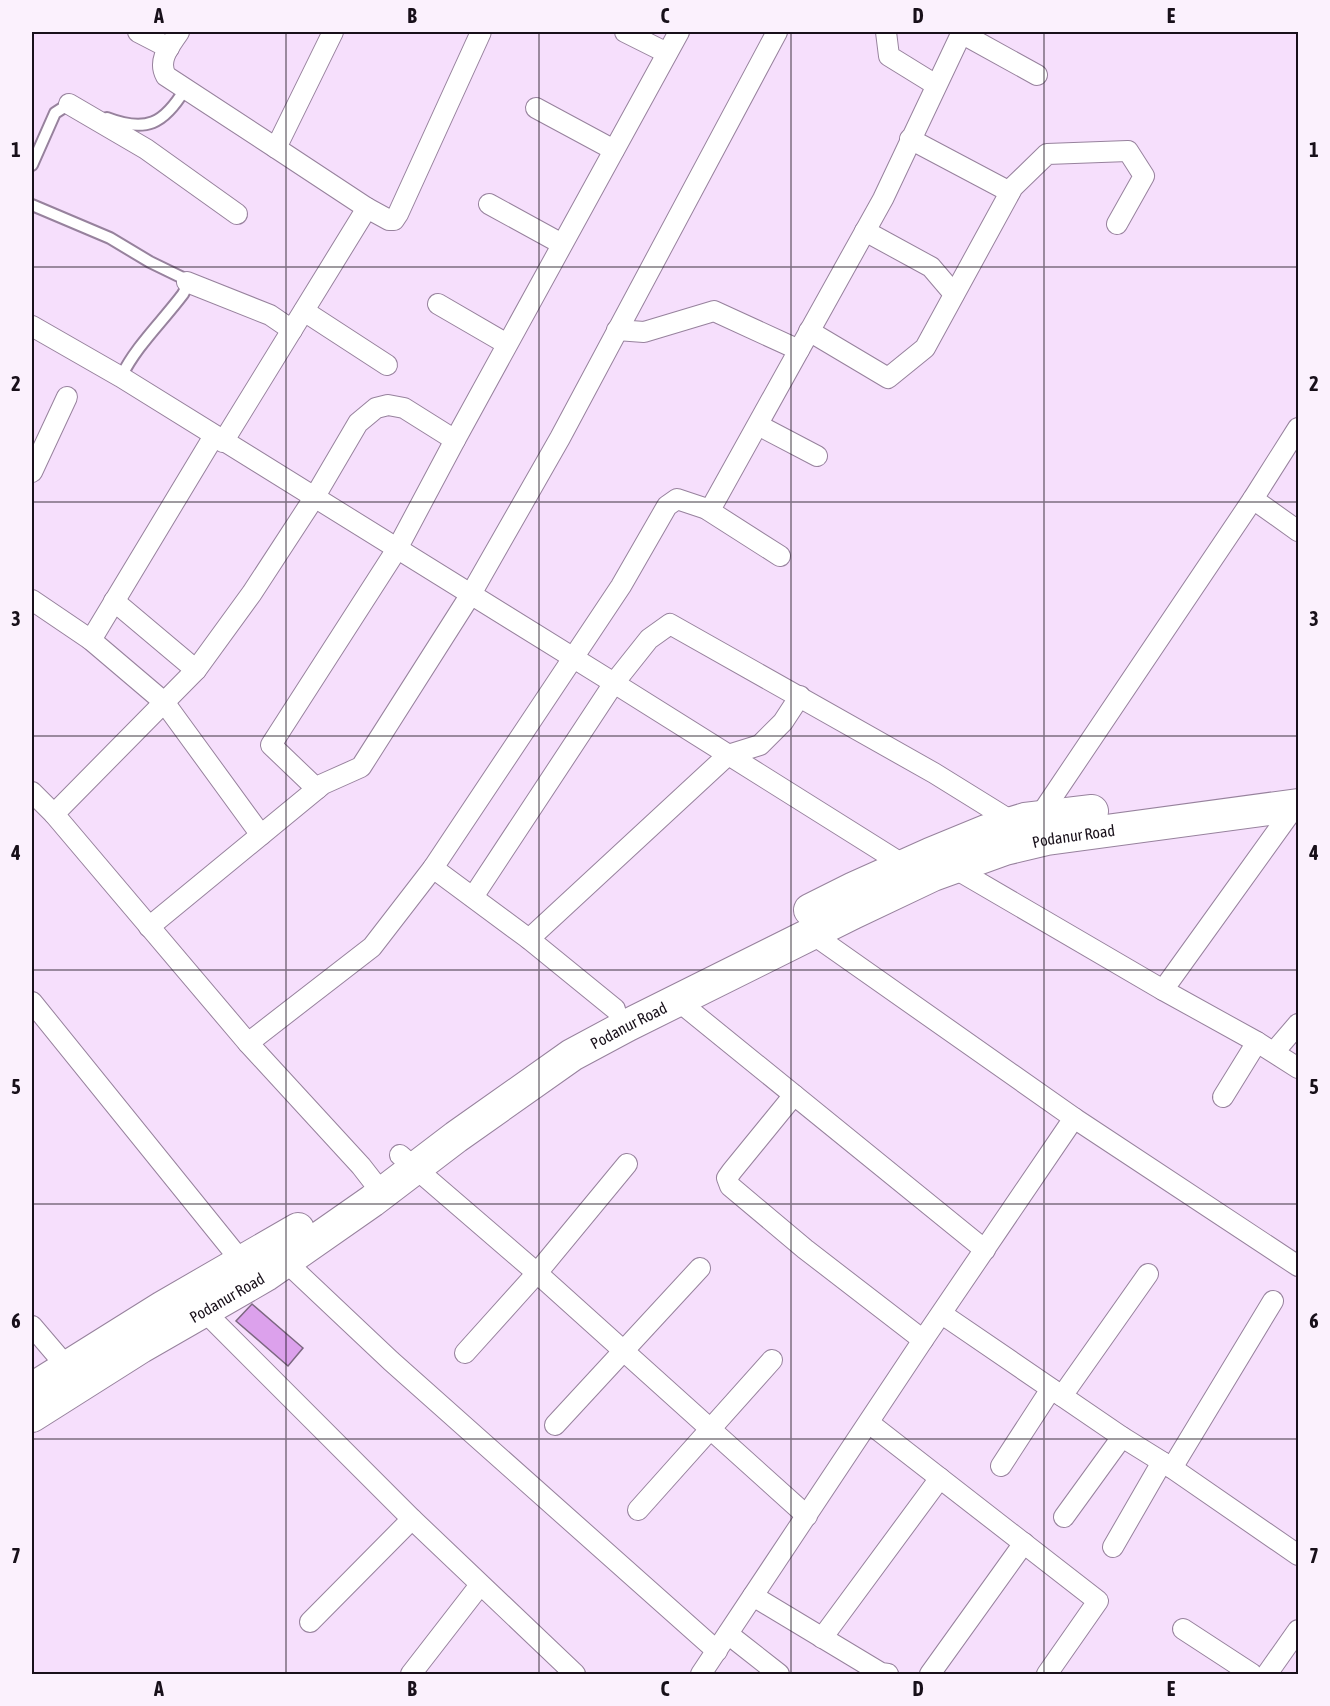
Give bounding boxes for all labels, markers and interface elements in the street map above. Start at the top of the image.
text: A [153,4,164,27]
text: B [407,4,417,27]
text: C [661,4,670,27]
text: D [912,4,924,27]
text: E [1167,4,1176,27]
text: 1 [11,138,21,161]
text: 1 [1309,138,1319,161]
text: 2 [11,372,21,395]
text: 2 [1309,372,1319,395]
text: 3 [11,607,21,630]
text: 3 [1309,607,1319,630]
street label: Podanur Road [1030,821,1116,851]
text: 4 [10,841,21,864]
text: 4 [1308,841,1319,864]
street label: Podanur Road [587,998,670,1052]
text: 5 [11,1075,21,1098]
text: 5 [1309,1075,1319,1098]
street label: Podanur Road [186,1269,267,1326]
text: 6 [11,1309,21,1332]
text: 6 [1309,1309,1319,1332]
text: 7 [11,1544,21,1567]
text: 7 [1309,1544,1319,1567]
text: A [153,1677,164,1700]
text: B [407,1677,417,1700]
text: C [661,1677,670,1700]
text: D [912,1677,924,1700]
text: E [1167,1677,1176,1700]

